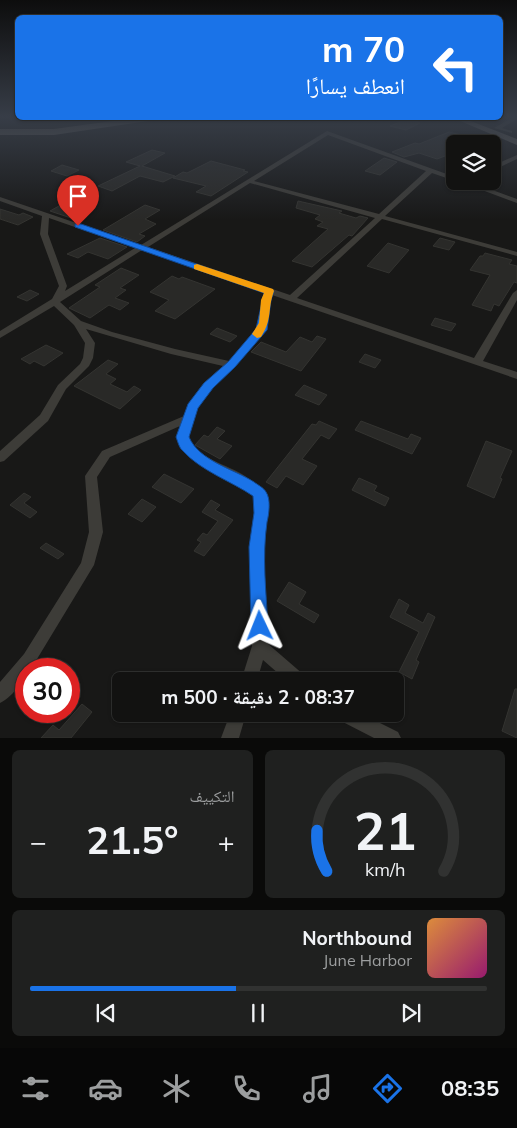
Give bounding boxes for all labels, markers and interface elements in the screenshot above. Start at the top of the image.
text: 70 m [322,27,405,71]
icon: left [423,35,488,100]
text: انعطف يسارًا [306,72,405,100]
map controls [446,135,501,190]
button: layers [446,135,501,190]
pin [57,175,99,226]
icon: arrive [64,182,92,210]
position arrow [233,599,285,651]
speed limit sign: 30 [15,658,80,723]
text: 08:37 · 2 دقيقة · 500 m [161,685,355,709]
text: التكييف [190,786,235,806]
text: 21 [354,798,416,863]
text: 21.5° [86,816,178,864]
text: − [30,824,47,859]
text: + [218,824,234,859]
text: km/h [365,858,405,880]
text: Northbound [302,926,412,950]
text: June Harbor [323,950,412,970]
icon: previous [92,999,120,1027]
icon: pause [244,999,272,1027]
icon: next [397,999,425,1027]
icon: filters [18,1071,53,1106]
icon: car [88,1071,123,1106]
icon: climate [159,1071,194,1106]
icon: phone [229,1071,264,1106]
icon: music [300,1071,335,1106]
icon: directions [370,1071,405,1106]
text: 08:35 [441,1074,499,1102]

